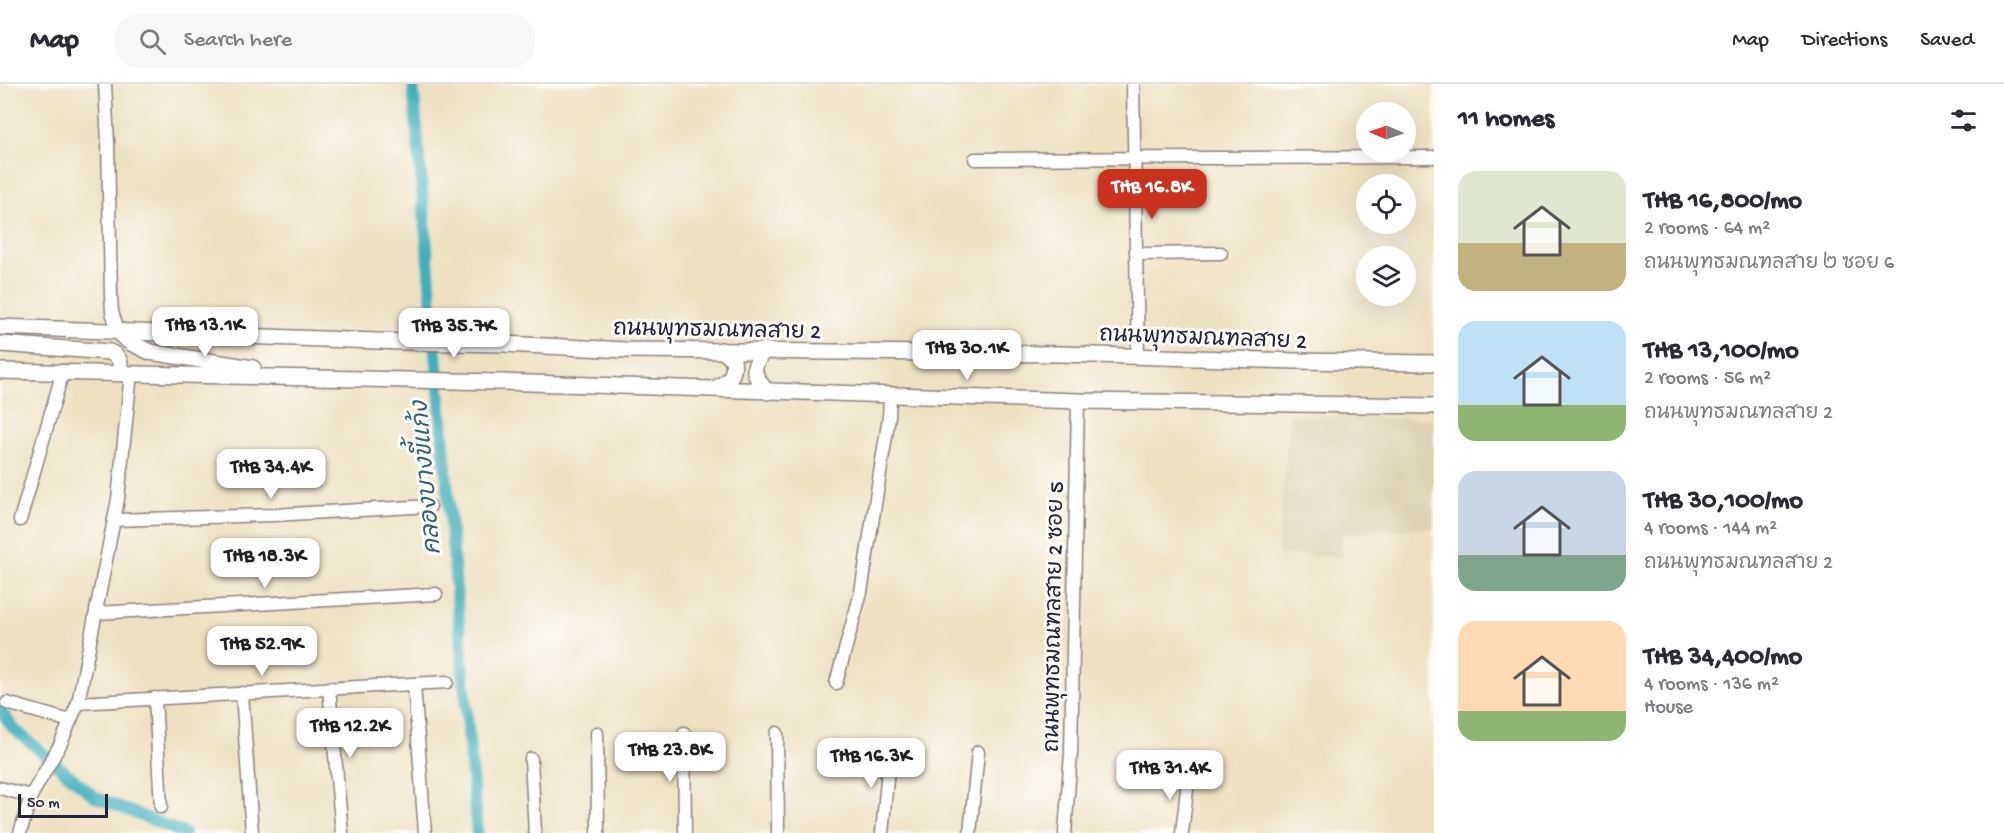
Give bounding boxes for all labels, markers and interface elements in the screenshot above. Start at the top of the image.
search box [115,14,535,68]
text: Map [30,25,79,58]
icon: search [136,25,169,58]
text: Search here [184,28,292,54]
text: Map [1732,29,1769,54]
text: Directions [1802,29,1887,54]
text: Saved [1920,29,1974,54]
north arrow [1356,102,1416,162]
map controls [1356,102,1416,306]
icon: filters [1947,104,1980,137]
text: 11 homes [1458,105,1554,136]
pin: THB 16.8K [1083,169,1221,220]
button: locate [1356,174,1416,234]
text: THB 16.8K [1112,177,1192,200]
text: THB 16,800/mo [1644,187,1802,218]
icon: home [1506,195,1578,267]
text: 2 rooms · 64 m² [1644,218,1770,241]
button: layers [1356,246,1416,306]
text: ถนนพุทธมณฑลสาย ๒ ซอย 6 [1644,253,1894,276]
pin: THB 13.1K [136,307,274,358]
pin: THB 35.7K [385,308,523,359]
text: THB 13.1K [166,315,244,338]
text: THB 35.7K [413,316,495,339]
street label: ถนนพุทธมณฑลสาย 2 [613,317,821,347]
street label: ถนนพุทธมณฑลสาย 2 [1099,323,1307,357]
pin: THB 30.1K [898,330,1036,381]
text: THB 13,100/mo [1644,337,1799,368]
text: THB 30.1K [926,338,1008,361]
icon: home [1506,345,1578,417]
text: 2 rooms · 56 m² [1644,368,1771,391]
water label: คลองบางขี้แก้ง [396,398,450,557]
text: ถนนพุทธมณฑลสาย 2 [1644,403,1833,426]
pin: THB 34.4K [202,449,340,500]
text: THB 34.4K [231,457,311,480]
street label: ถนนพุทธมณฑลสาย 2 ซอย 5 [1041,481,1071,753]
text: THB 30,100/mo [1644,487,1803,518]
icon: home [1506,495,1578,567]
text: 4 rooms · 144 m² [1644,518,1777,541]
pin: THB 18.3K [196,538,334,589]
text: THB 18.3K [225,546,305,569]
text: ถนนพุทธมณฑลสาย 2 [1644,553,1833,576]
pin: THB 52.9K [193,626,331,677]
text: THB 52.9K [221,634,303,657]
text: THB 34,400/mo [1644,643,1802,674]
icon: home [1506,645,1578,717]
text: 4 rooms · 136 m² [1644,674,1779,697]
text: House [1644,697,1693,720]
pin: THB 12.2K [281,708,419,759]
text: THB 12.2K [310,716,390,739]
pin: THB 23.8K [601,732,739,783]
pin: THB 16.3K [802,738,940,789]
text: THB 23.8K [629,740,711,763]
text: THB 16.3K [831,746,911,769]
pin: THB 31.4K [1101,750,1239,801]
text: THB 31.4K [1130,758,1210,781]
scale bar [18,791,108,818]
text: 50 m [27,795,60,814]

